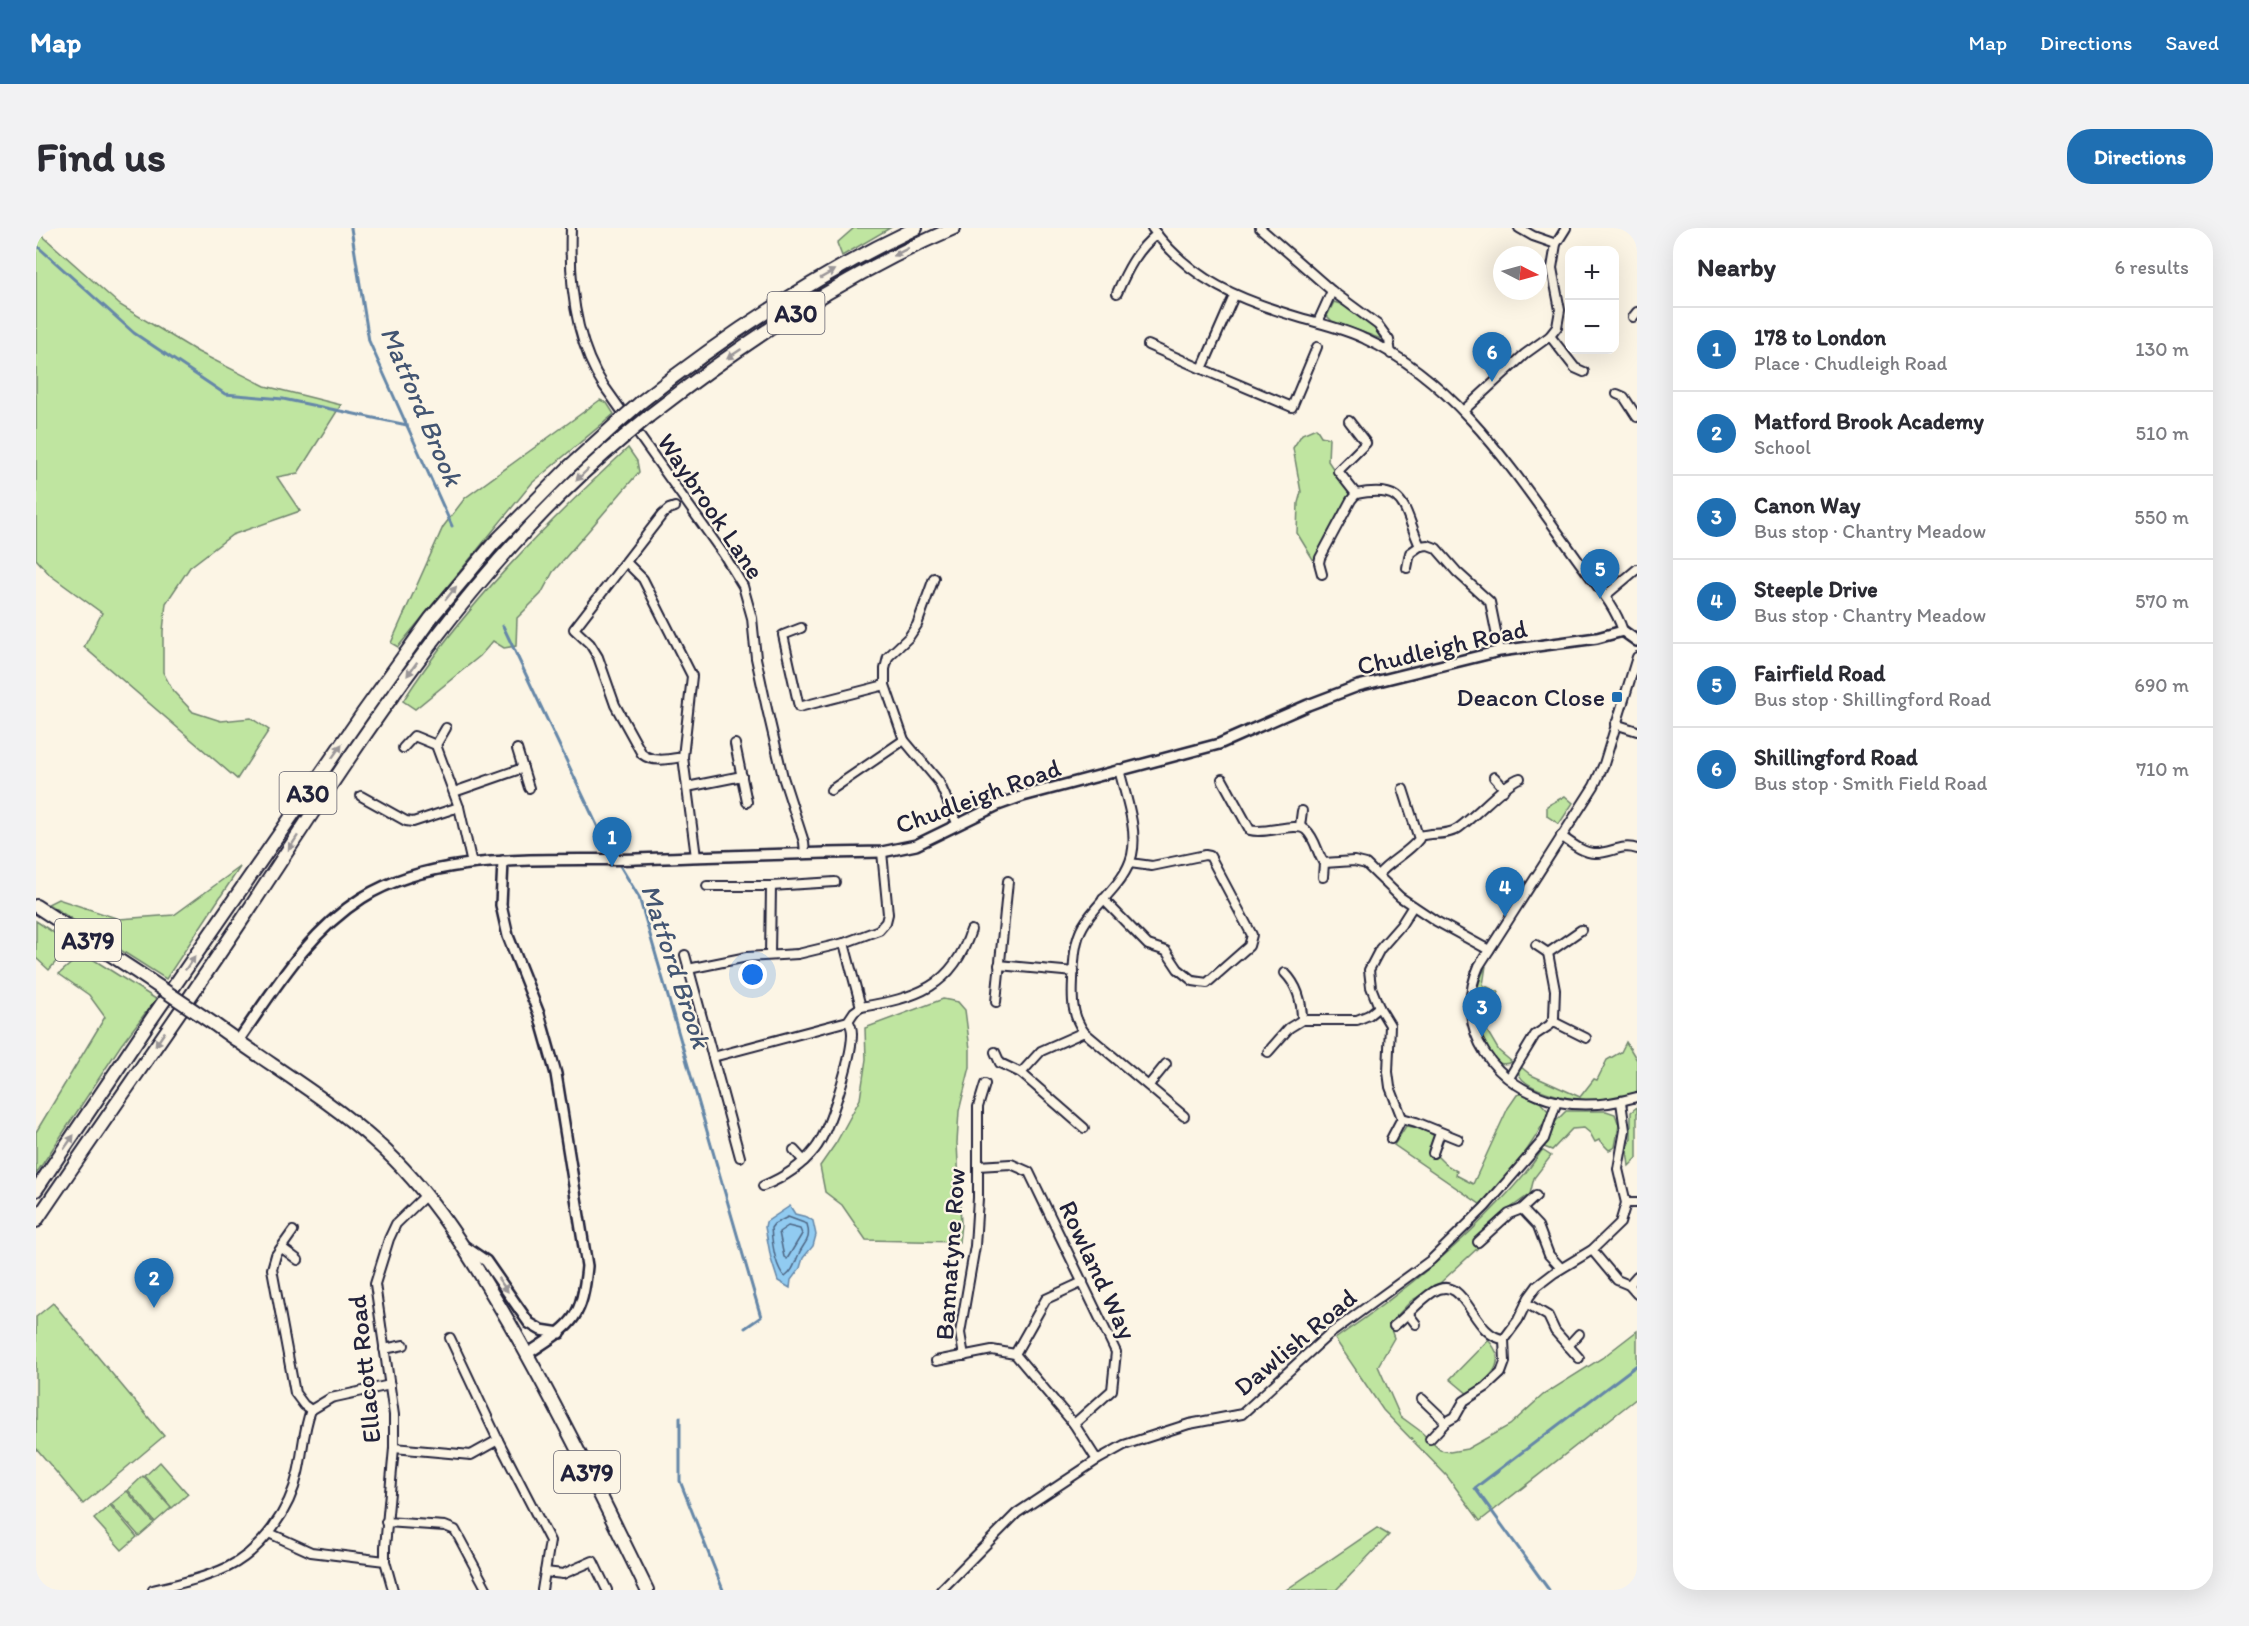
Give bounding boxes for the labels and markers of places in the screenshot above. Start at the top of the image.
pin: 6 [1472,332,1512,382]
pin: 5 [1580,550,1620,599]
place label: Deacon Close [1456,681,1605,713]
marker: Deacon Close [1610,690,1624,704]
pin: 1 [592,818,632,867]
pin: 4 [1486,868,1524,917]
pin: 3 [1462,988,1502,1037]
pin: 2 [134,1258,174,1308]

